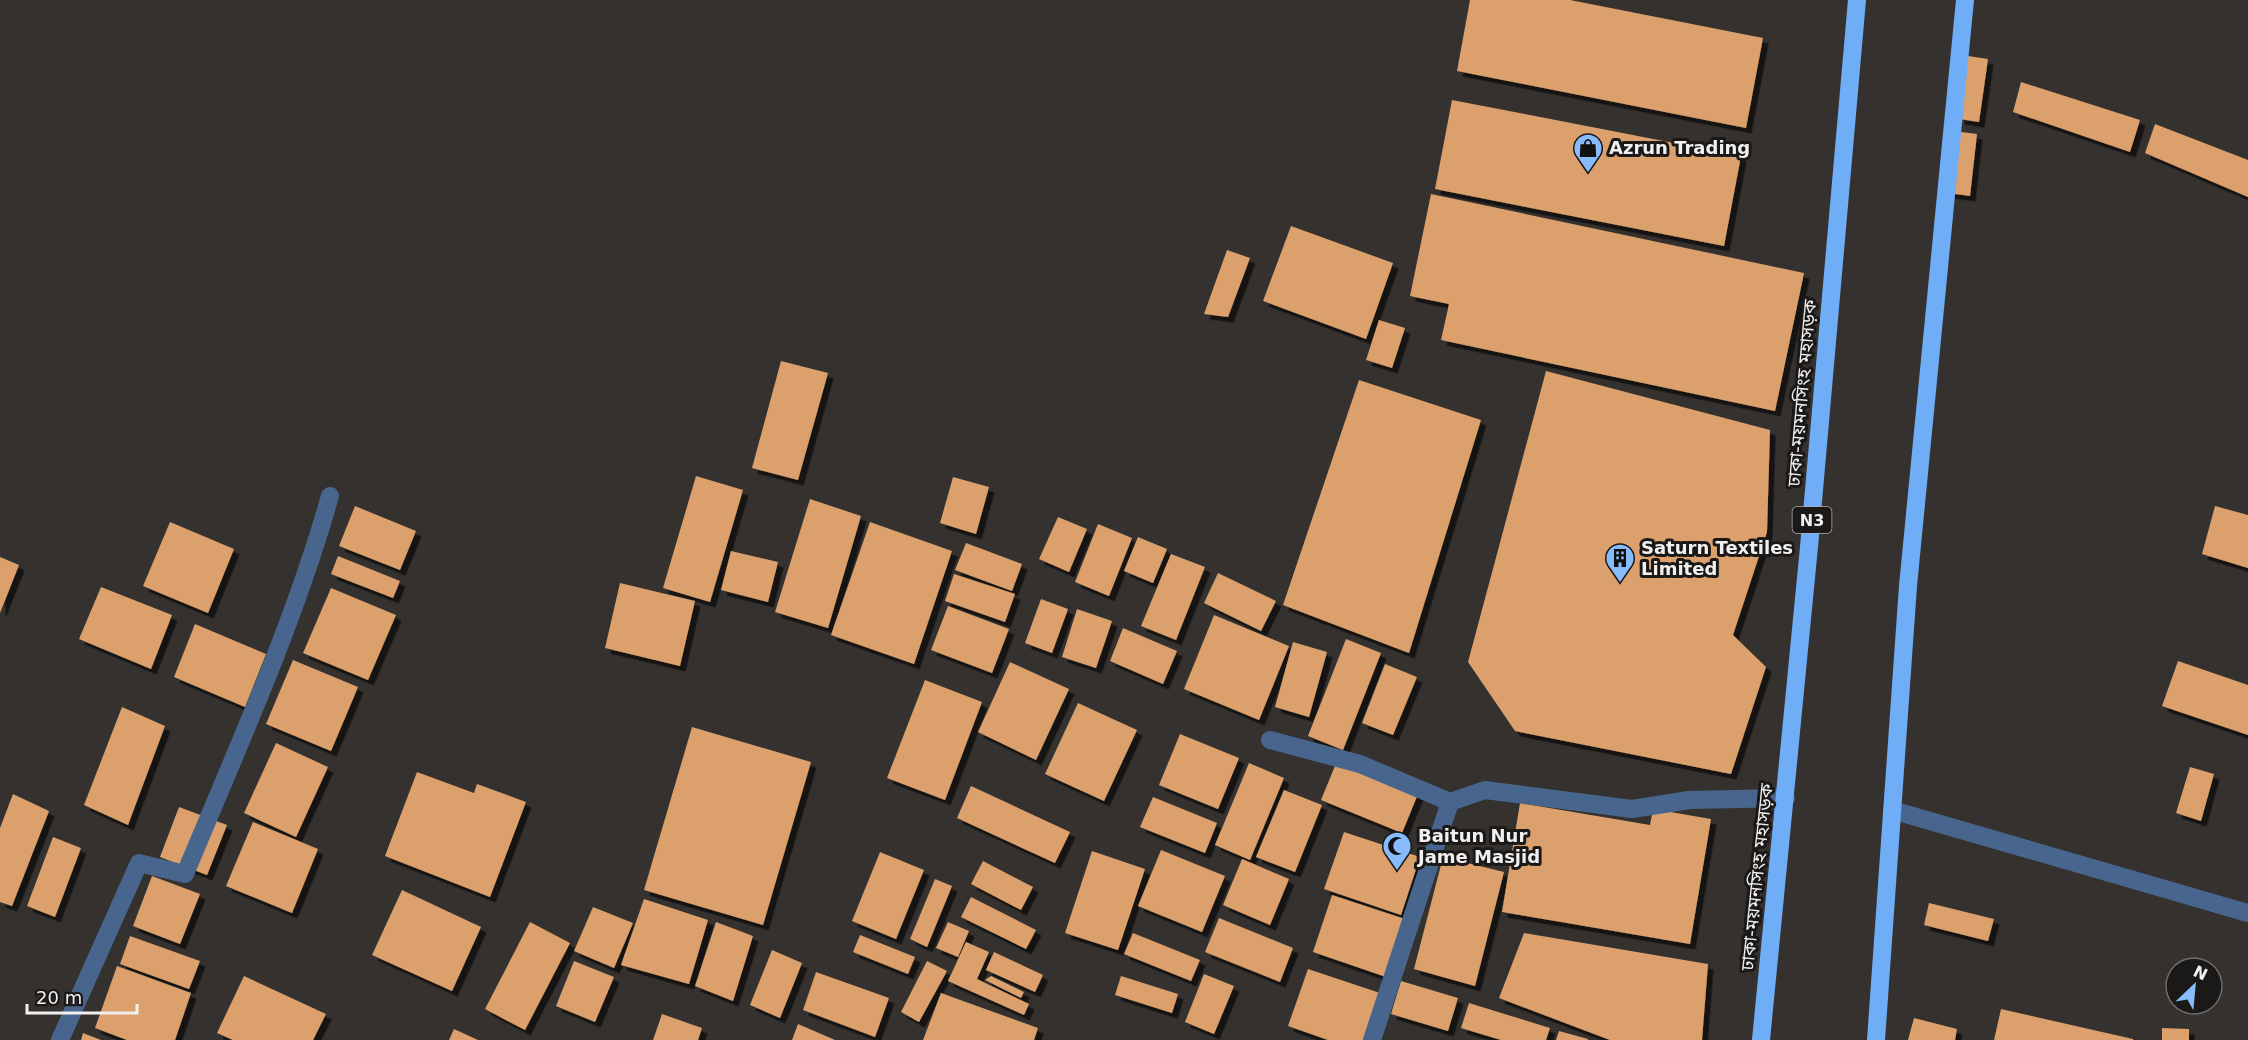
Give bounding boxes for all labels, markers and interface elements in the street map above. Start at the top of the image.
shop icon: Azrun Trading [1572,132,1604,174]
place label: Azrun Trading [1609,137,1750,158]
street label: ঢাকা-ময়মনসিংহ মহাসড়ক [1783,298,1820,488]
road number: N3 [1792,507,1832,533]
place label: Saturn Textiles Limited [1641,537,1793,579]
building icon: Saturn Textiles Limited [1604,542,1636,584]
street label: ঢাকা-ময়মনসিংহ মহাসড়ক [1736,782,1777,972]
place label: Baitun Nur Jame Masjid [1416,825,1540,867]
mosque icon: Baitun Nur Jame Masjid [1381,830,1413,872]
north arrow [2164,956,2224,1016]
text: N [2190,961,2211,984]
scale bar [27,977,136,1015]
text: 20 m [36,987,82,1008]

